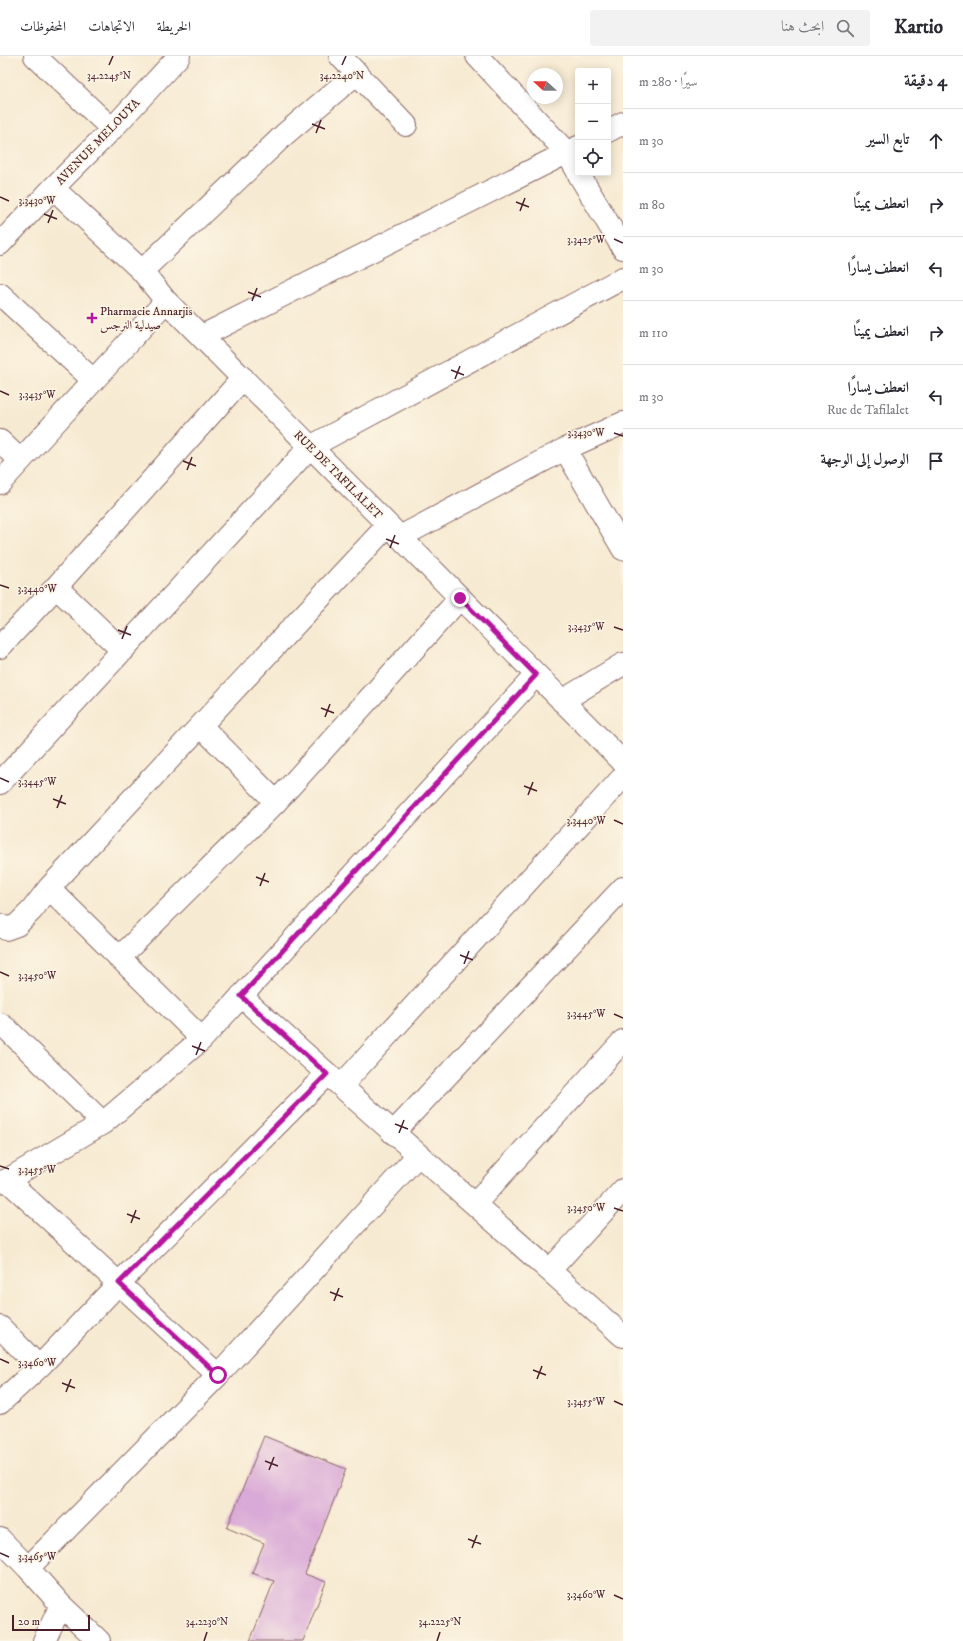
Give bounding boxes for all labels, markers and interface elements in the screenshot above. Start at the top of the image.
search box [590,10,870,46]
text: Kartio [894,16,943,39]
text: ابحث هنا [781,17,824,36]
icon: search [834,17,856,39]
text: المحفوظات [20,18,66,36]
text: الاتجاهات [88,18,135,36]
text: الخريطة [157,18,191,36]
north arrow [527,68,563,104]
map controls [575,68,611,176]
button: + [575,68,611,104]
text: 34.2245°N [87,70,131,82]
text: 34.2240°N [320,70,364,82]
text: 4 دقيقة [904,70,947,92]
text: سيرًا · 280 m [639,74,698,90]
street label: AVENUE MELOUYA [53,95,143,188]
button: − [575,104,611,140]
text: تابع السير [867,130,909,149]
icon: ahead [925,130,947,152]
text: 30 m [639,133,663,149]
button: locate [575,140,611,176]
text: انعطف يمينًا [854,194,909,213]
icon: right [925,194,947,216]
text: 3.3430°W [18,195,56,207]
text: 80 m [639,197,665,213]
text: 3.3425°W [567,234,606,246]
text: انعطف يسارًا [848,258,909,277]
icon: left [925,258,947,280]
text: 30 m [639,261,663,277]
place label: Pharmacie Annarjis صيدلية النرجس [100,304,192,334]
marker: Pharmacie Annarjis صيدلية النرجس [87,313,97,323]
text: انعطف يمينًا [854,322,909,341]
icon: right [925,322,947,344]
text: 110 m [639,325,668,341]
text: انعطف يسارًا [848,378,909,397]
icon: left [925,386,947,408]
text: 3.3435°W [19,389,56,401]
text: 30 m [639,389,663,405]
text: Rue de Tafilalet [827,402,909,418]
street label: RUE DE TAFILALET [290,427,386,523]
text: 3.3430°W [567,427,605,439]
text: الوصول إلى الوجهة [820,450,909,469]
icon: arrive [925,450,947,472]
text: 3.3440°W [17,583,57,595]
route end [451,589,469,607]
text: 3.3435°W [568,621,605,633]
text: 3.3445°W [18,776,57,788]
text: 3.3440°W [566,815,606,827]
text: 3.3450°W [18,970,57,982]
text: 3.3445°W [567,1008,606,1020]
text: 3.3455°W [18,1164,57,1176]
text: 3.3450°W [567,1202,606,1214]
text: 3.3460°W [18,1357,57,1369]
route start [209,1366,227,1384]
text: 3.3455°W [567,1396,606,1408]
text: 3.3465°W [18,1551,57,1563]
text: 3.3460°W [567,1589,606,1601]
scale bar [12,1613,90,1632]
text: 20 m [18,1615,40,1629]
text: 34.2230°N [186,1616,228,1628]
text: 34.2225°N [418,1616,462,1628]

